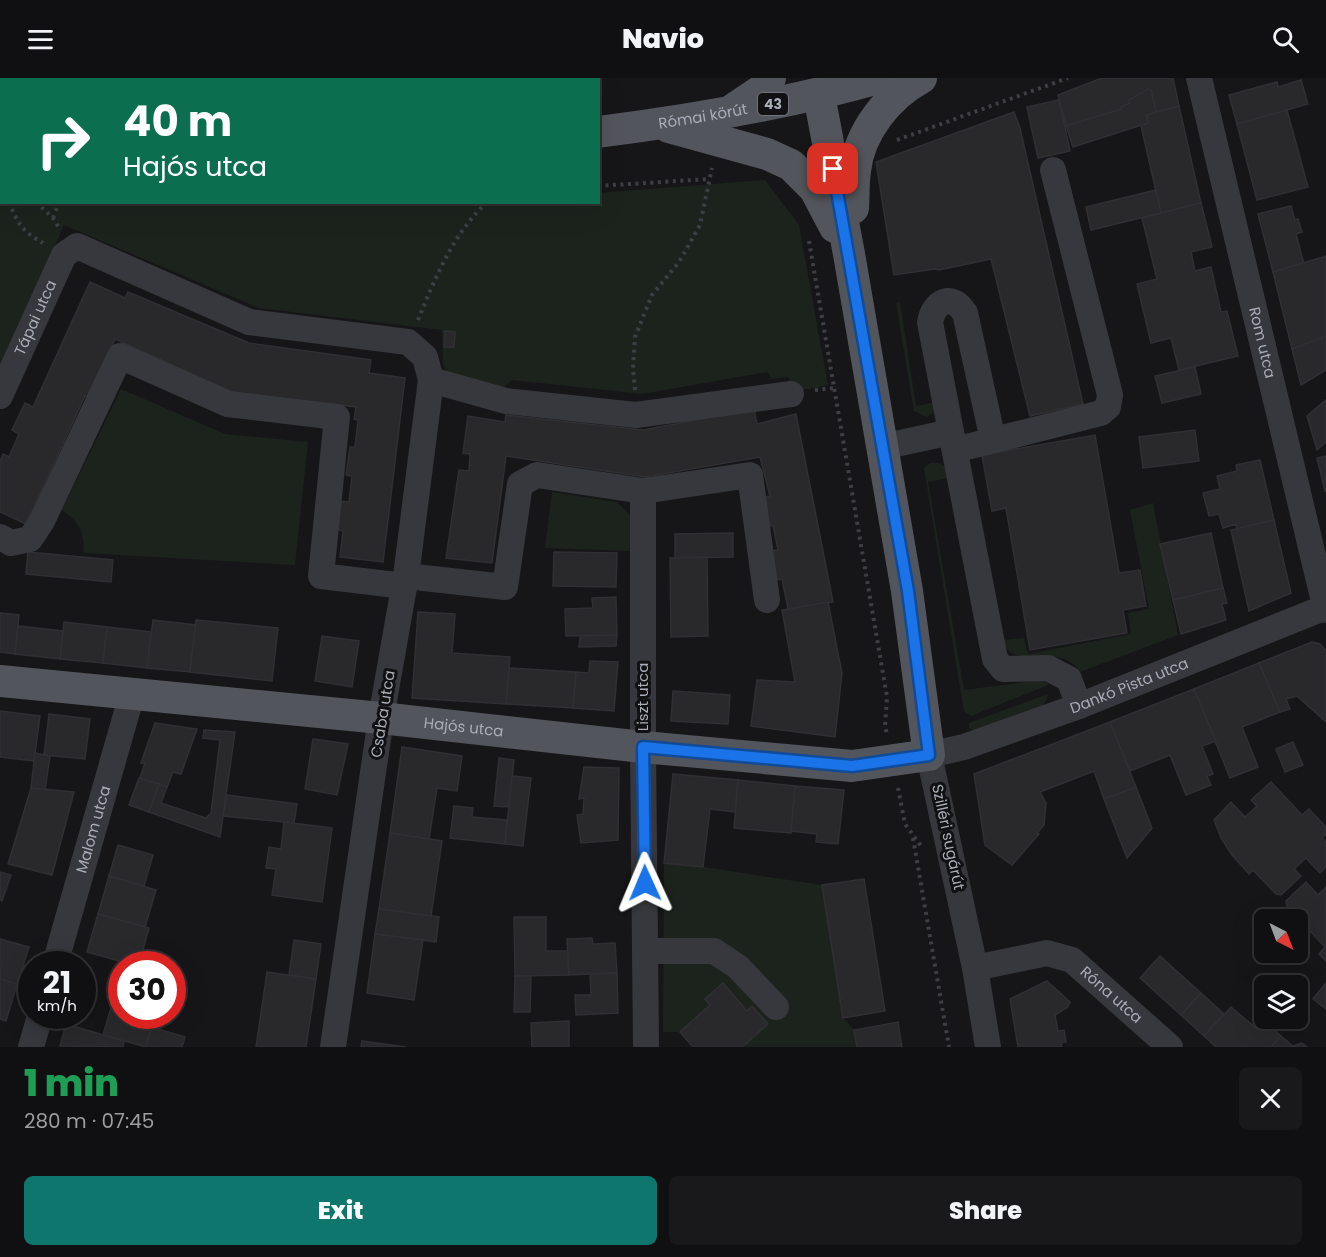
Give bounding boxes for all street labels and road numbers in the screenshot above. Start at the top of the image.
road number: 43 [758,93,788,115]
street label: Római körút [657,98,749,134]
street label: Tápai utca [9,276,61,359]
street label: Rom utca [1244,305,1281,380]
street label: Dankó Pista utca [1067,652,1191,718]
street label: Liszt utca [632,663,653,731]
street label: Csaba utca [365,669,400,759]
street label: Hajós utca [423,712,505,741]
street label: Szilléri sugárút [927,782,970,892]
street label: Malom utca [70,783,115,875]
street label: Róna utca [1076,961,1147,1028]

